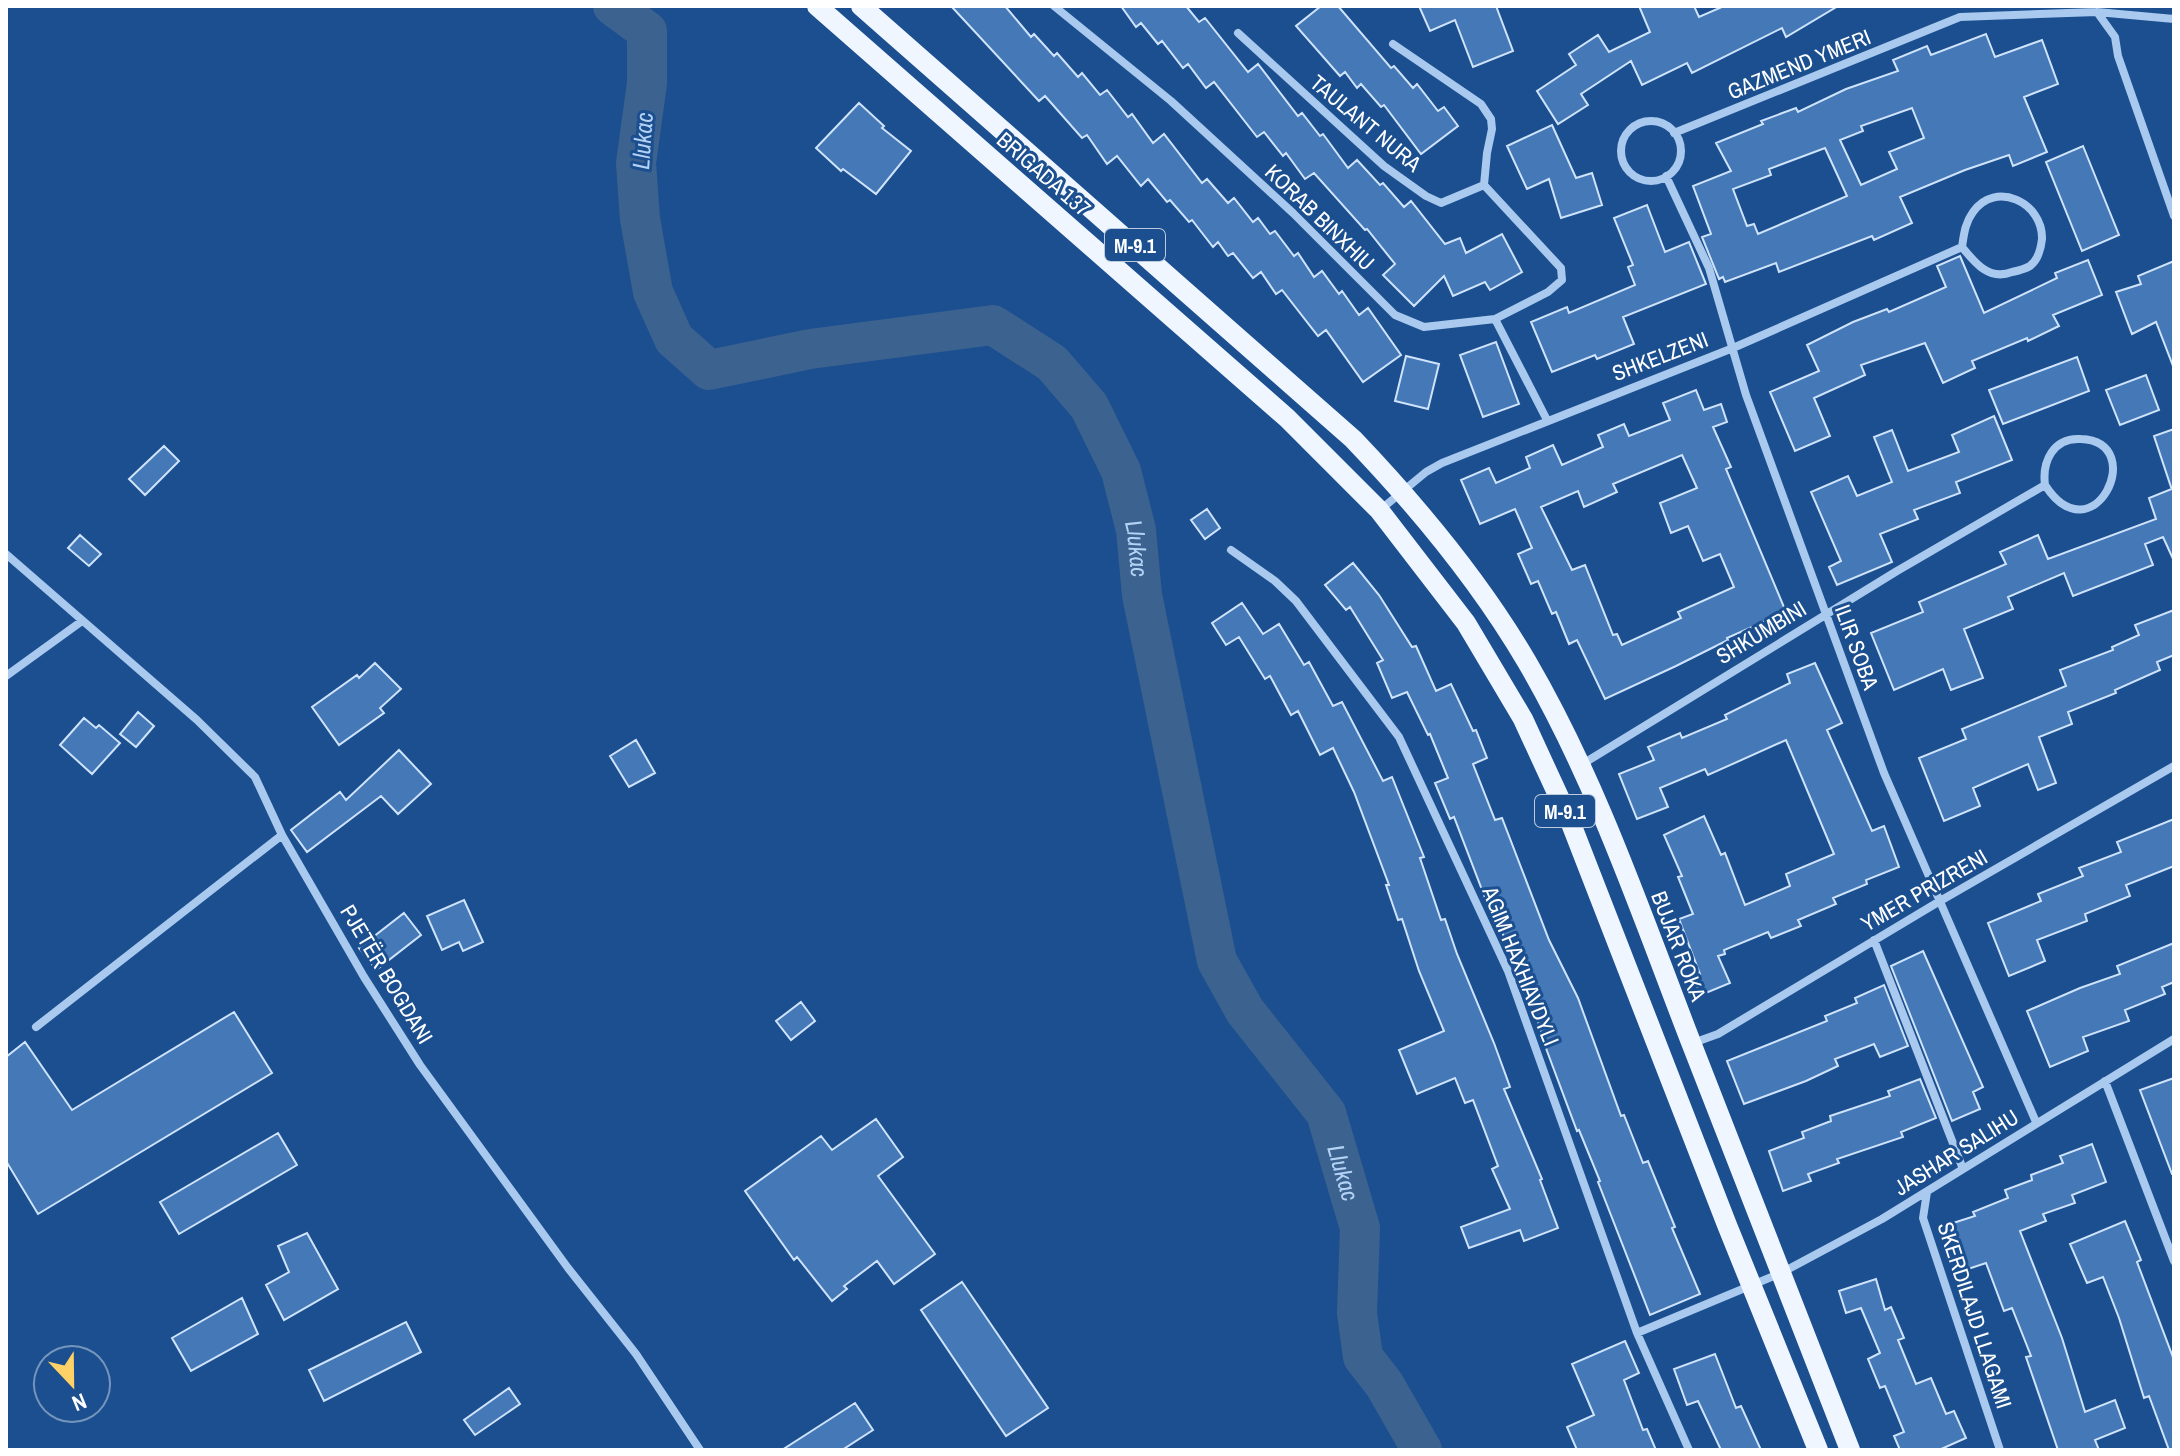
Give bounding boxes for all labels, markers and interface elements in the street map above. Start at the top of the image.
street label: GAZMEND YMERI [1723,22,1875,106]
street label: TAULANT NURA [1304,68,1429,179]
water label: Llukac [624,111,660,170]
street label: BRIGADA 137 [991,125,1097,223]
street label: KORAB BINXHIU [1259,157,1381,277]
road number: M-9.1 [1105,229,1165,261]
street label: SHKELZENI [1608,324,1712,388]
water label: Llukac [1118,516,1156,578]
street label: SHKUMBINI [1710,593,1812,671]
street label: ILIR SOBA [1828,600,1887,694]
road number: M-9.1 [1535,795,1595,827]
street label: YMER PRIZRENI [1855,842,1993,938]
street label: AGIM HAXHIAVDYLI [1475,881,1567,1050]
street label: BUJAR ROKA [1644,887,1714,1006]
street label: PJETËR BOGDANI [334,899,440,1049]
street label: JASHAR SALIHU [1888,1102,2024,1202]
water label: Llukac [1320,1141,1367,1205]
street label: SKERDILAJD LLAGAMI [1931,1218,2019,1412]
north arrow [32,1344,112,1424]
text: N [68,1386,91,1419]

